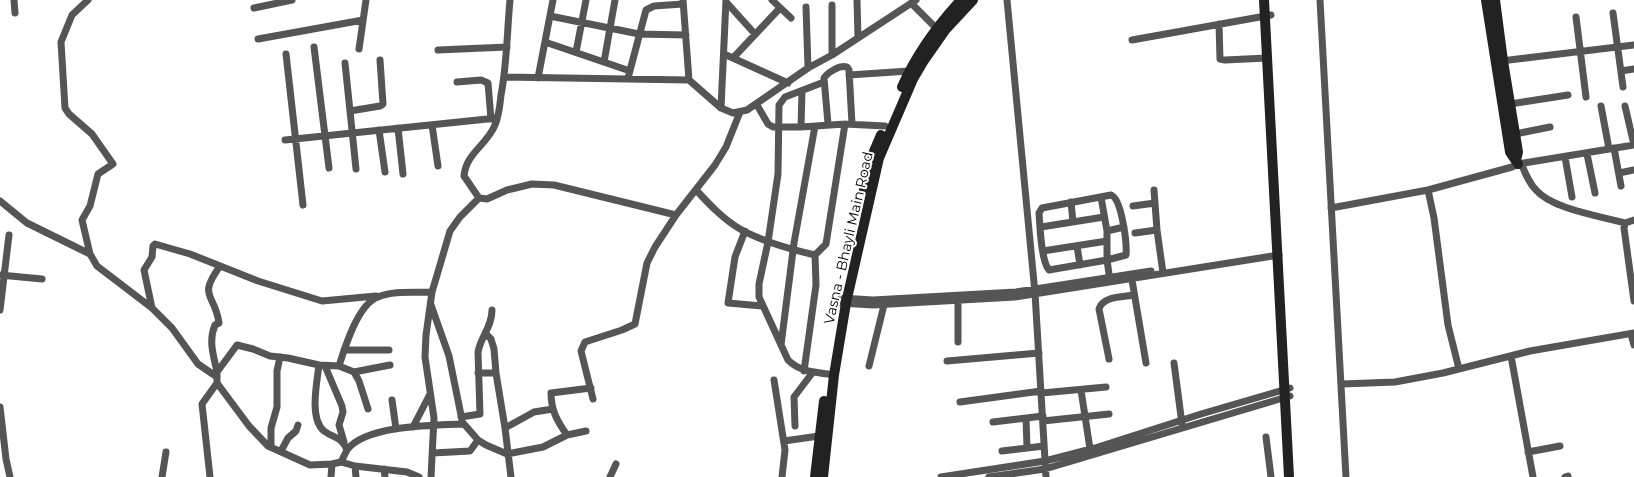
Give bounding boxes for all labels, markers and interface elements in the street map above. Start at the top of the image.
street label: Vasna - Bhayli Main Road [821,150,877,326]

